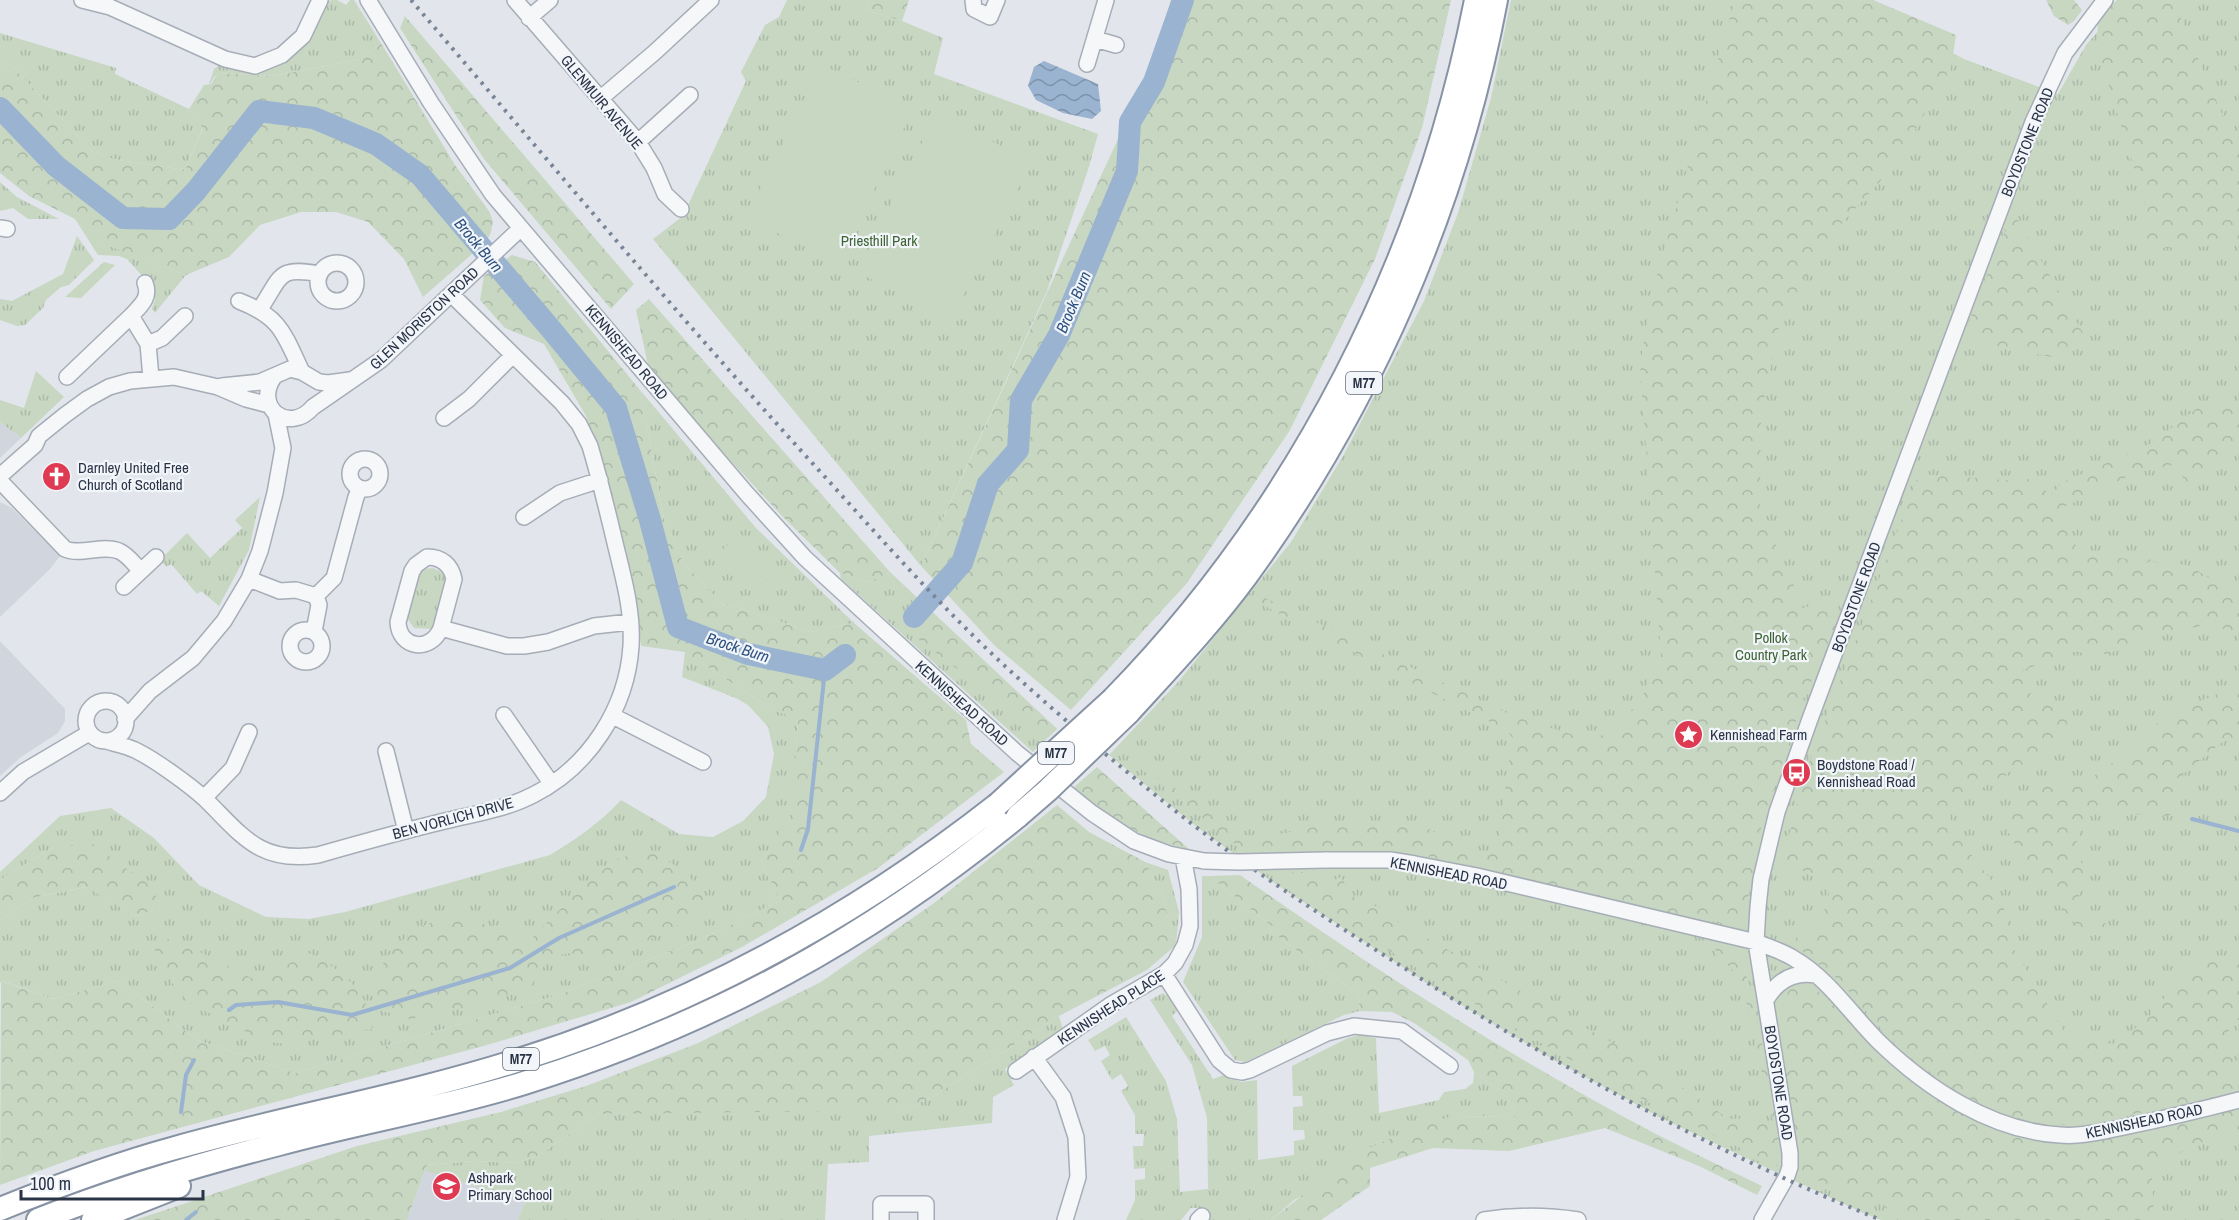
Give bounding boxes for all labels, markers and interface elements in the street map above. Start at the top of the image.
street label: GLENMUIR AVENUE [556,50,648,154]
street label: BOYDSTONE ROAD [1996,84,2059,200]
water label: Brock Burn [450,213,508,277]
park label: Priesthill Park [841,230,918,251]
street label: GLEN MORISTON ROAD [365,262,483,374]
water label: Brock Burn [1050,268,1096,336]
street label: KENNISHEAD ROAD [581,300,673,404]
road number: M77 [1346,372,1382,394]
place label: Darnley United Free Church of Scotland [78,457,189,495]
church icon: Darnley United Free Church of Scotland [41,460,73,492]
street label: BOYDSTONE ROAD [1826,539,1886,655]
water label: Brock Burn [704,627,772,667]
park label: Pollok Country Park [1735,627,1808,665]
street label: KENNISHEAD ROAD [911,655,1013,751]
place icon: Kennishead Farm [1673,718,1705,750]
place label: Kennishead Farm [1710,724,1807,745]
road number: M77 [1038,742,1074,764]
place label: Boydstone Road / Kennishead Road [1817,754,1915,792]
bus stop icon: Boydstone Road / Kennishead Road [1780,757,1812,789]
street label: BEN VORLICH DRIVE [390,792,516,844]
street label: KENNISHEAD ROAD [1389,851,1509,895]
street label: KENNISHEAD PLACE [1053,964,1169,1050]
street label: BOYDSTONE ROAD [1760,1024,1798,1142]
road number: M77 [503,1048,539,1070]
street label: KENNISHEAD ROAD [2084,1098,2204,1144]
scale bar [21,1163,202,1201]
place label: Ashpark Primary School [467,1167,552,1205]
school or university icon: Ashpark Primary School [431,1170,463,1202]
text: 100 m [30,1171,71,1196]

